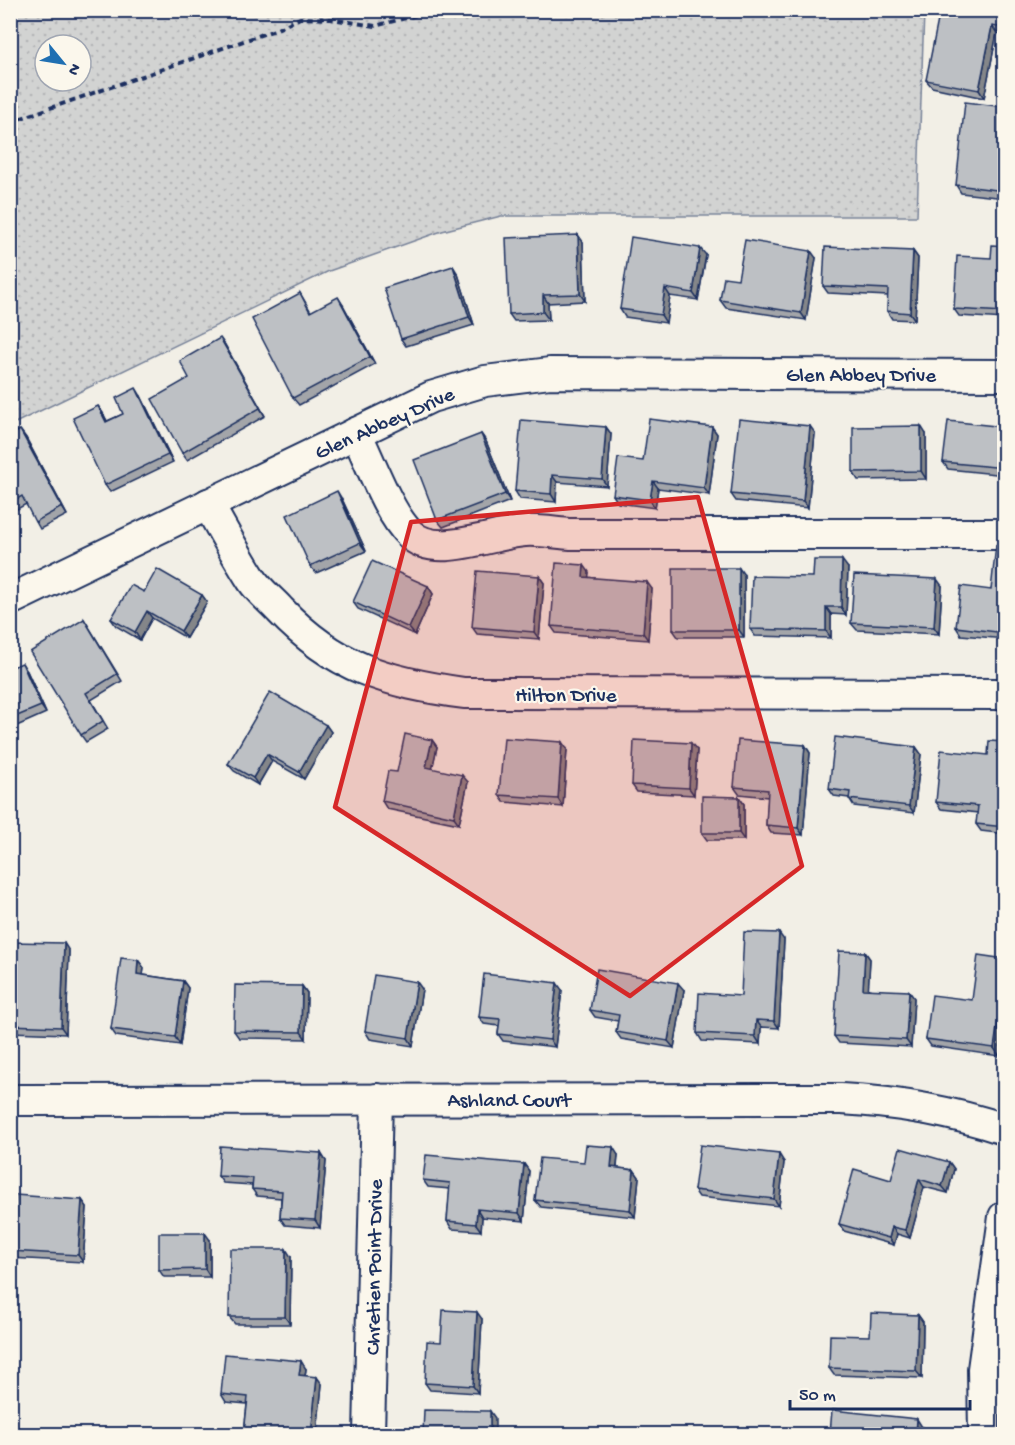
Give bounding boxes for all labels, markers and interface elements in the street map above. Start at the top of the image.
north arrow [33,33,93,93]
text: N [62,59,84,78]
street label: Glen Abbey Drive [786,365,937,390]
street label: Glen Abbey Drive [312,383,460,467]
street label: Hilton Drive [515,685,618,710]
street label: Ashland Court [447,1090,573,1115]
street label: Chretien Point Drive [362,1178,391,1355]
scale bar [790,1373,970,1411]
text: 50 m [799,1386,836,1407]

